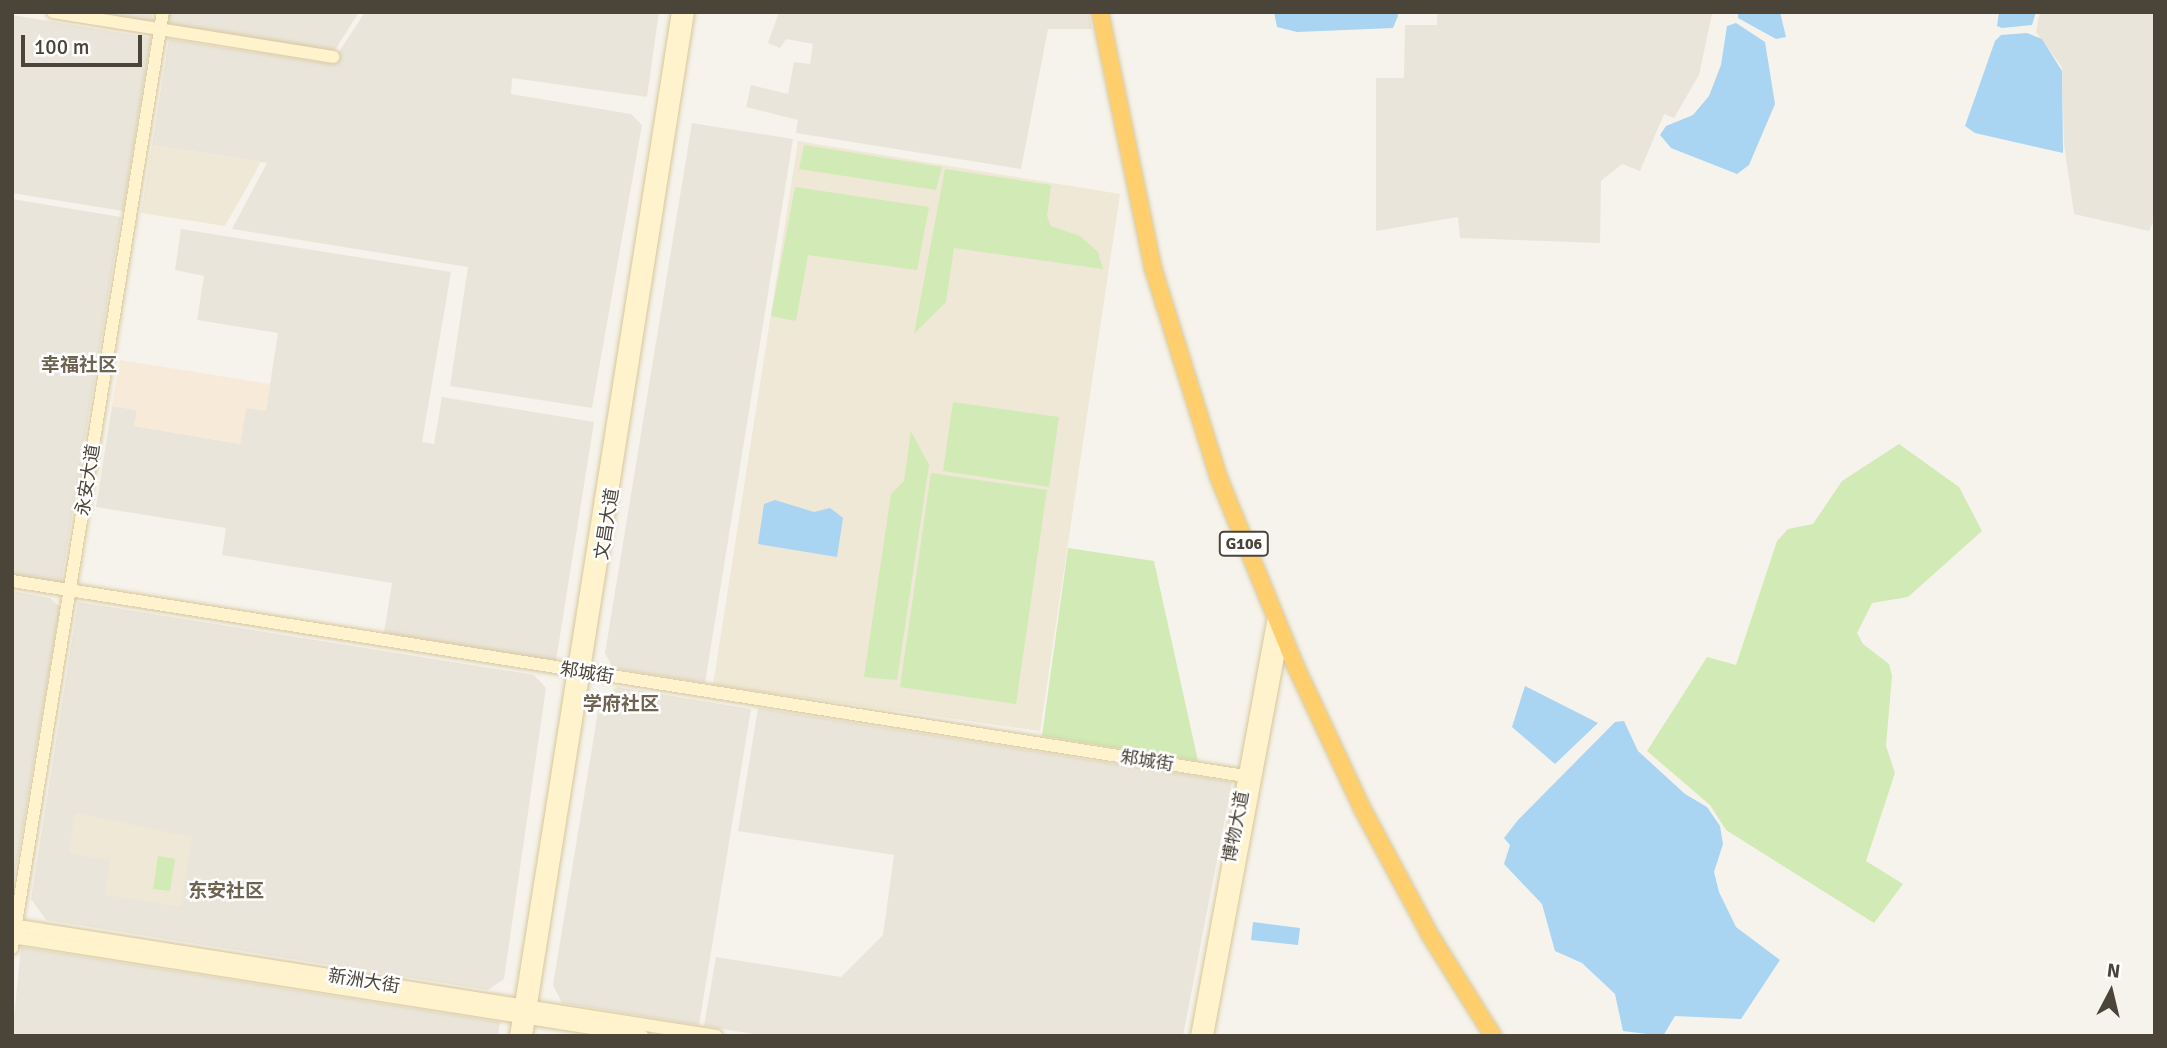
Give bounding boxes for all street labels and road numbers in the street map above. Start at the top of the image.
street label: 永安大道 [72,443,104,517]
street label: 文昌大道 [591,487,623,561]
road number: G106 [1218,531,1270,556]
street label: 邾城街 [559,658,615,688]
street label: 邾城街 [1119,746,1175,776]
street label: 博物大道 [1219,790,1253,864]
street label: 新洲大街 [327,965,401,997]

